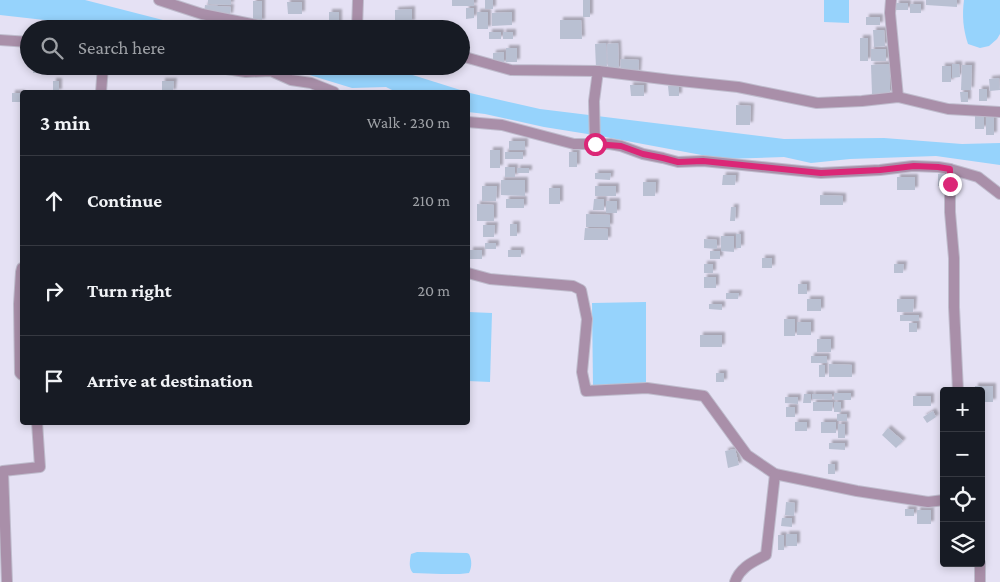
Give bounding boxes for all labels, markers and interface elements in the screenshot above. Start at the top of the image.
search box [20,20,470,75]
icon: search [38,34,66,62]
text: Search here [78,37,165,58]
text: 3 min [40,111,90,135]
text: Walk · 230 m [367,114,450,131]
route start [584,133,607,156]
route end [939,173,962,196]
icon: ahead [40,187,68,215]
text: Continue [87,190,162,211]
text: 210 m [412,192,450,209]
icon: right [40,277,68,305]
text: Turn right [87,280,172,301]
text: 20 m [417,282,450,299]
icon: arrive [40,367,68,395]
text: Arrive at destination [87,370,253,391]
map controls [940,387,985,567]
button: + [940,387,985,432]
button: − [940,432,985,477]
button: locate [940,477,985,522]
button: layers [940,522,985,567]

